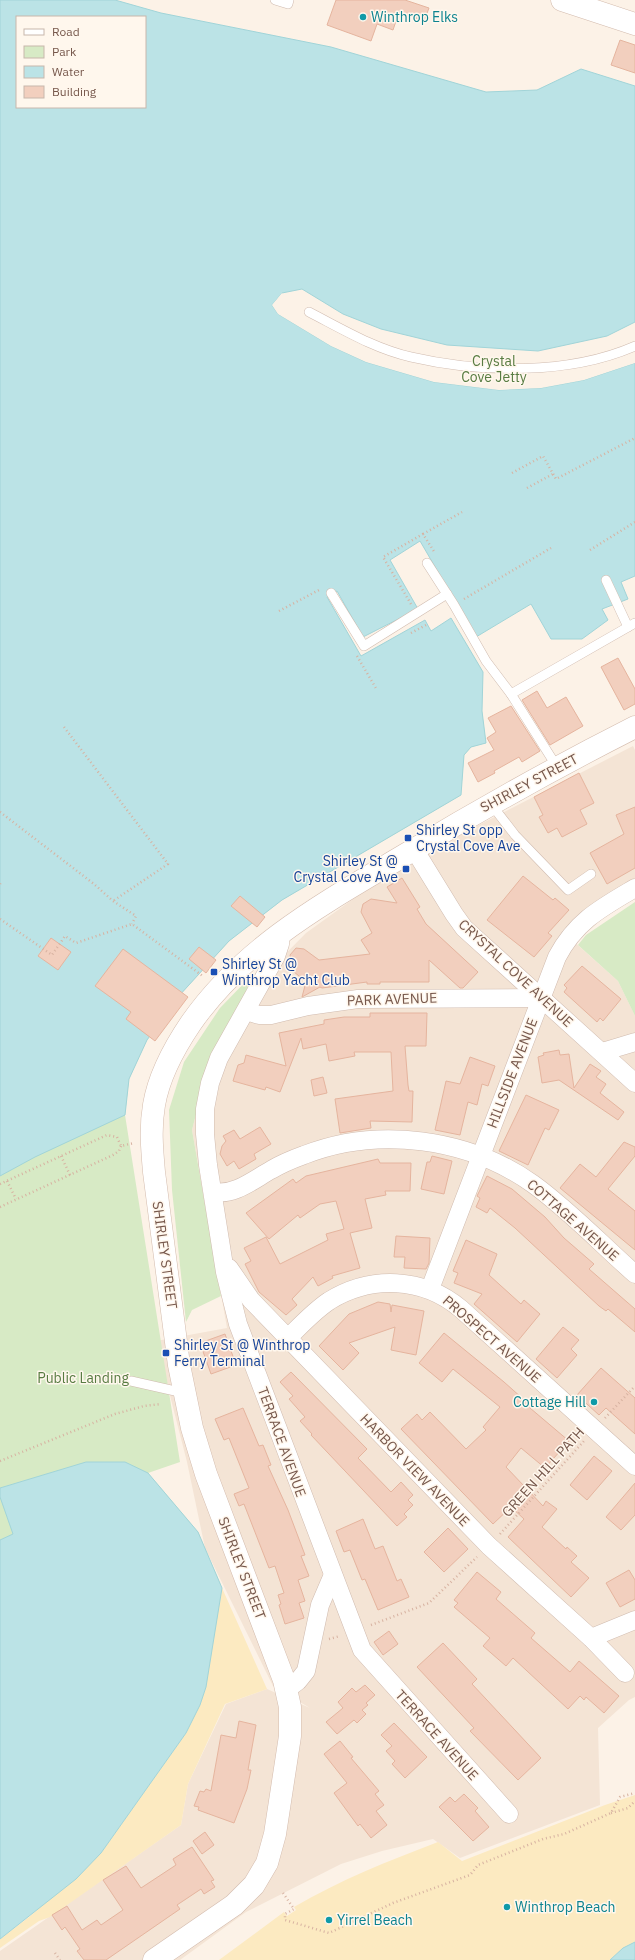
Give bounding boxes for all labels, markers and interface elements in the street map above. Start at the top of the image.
place label: Winthrop Elks [371,8,458,26]
marker: Winthrop Elks [358,12,368,22]
legend [16,16,146,108]
text: Road [52,24,80,39]
text: Park [52,44,77,59]
text: Water [52,64,85,79]
text: Building [52,84,97,99]
park label: Crystal Cove Jetty [461,352,527,386]
street label: SHIRLEY STREET [477,750,581,816]
place label: Shirley St opp Crystal Cove Ave [416,821,521,855]
marker: Shirley St opp Crystal Cove Ave [403,833,413,843]
place label: Shirley St @ Crystal Cove Ave [294,852,398,886]
marker: Shirley St @ Crystal Cove Ave [401,864,411,874]
street label: CRYSTAL COVE AVENUE [455,915,577,1031]
place label: Shirley St @ Winthrop Yacht Club [222,955,350,989]
marker: Shirley St @ Winthrop Yacht Club [209,967,219,977]
street label: PARK AVENUE [346,988,438,1010]
street label: HILLSIDE AVENUE [483,1015,541,1131]
street label: COTTAGE AVENUE [523,1175,623,1265]
street label: SHIRLEY STREET [149,1200,181,1310]
street label: PROSPECT AVENUE [439,1291,545,1387]
place label: Shirley St @ Winthrop Ferry Terminal [174,1336,310,1370]
marker: Shirley St @ Winthrop Ferry Terminal [161,1348,171,1358]
park label: Public Landing [37,1369,129,1387]
street label: TERRACE AVENUE [254,1385,310,1499]
place label: Cottage Hill [513,1393,586,1411]
marker: Cottage Hill [589,1397,599,1407]
street label: HARBOR VIEW AVENUE [356,1410,474,1530]
street label: GREEN HILL PATH [498,1423,588,1521]
street label: SHIRLEY STREET [214,1514,270,1622]
street label: TERRACE AVENUE [392,1686,482,1784]
place label: Winthrop Beach [515,1898,615,1916]
marker: Winthrop Beach [502,1902,512,1912]
place label: Yirrel Beach [337,1911,413,1929]
marker: Yirrel Beach [324,1915,334,1925]

